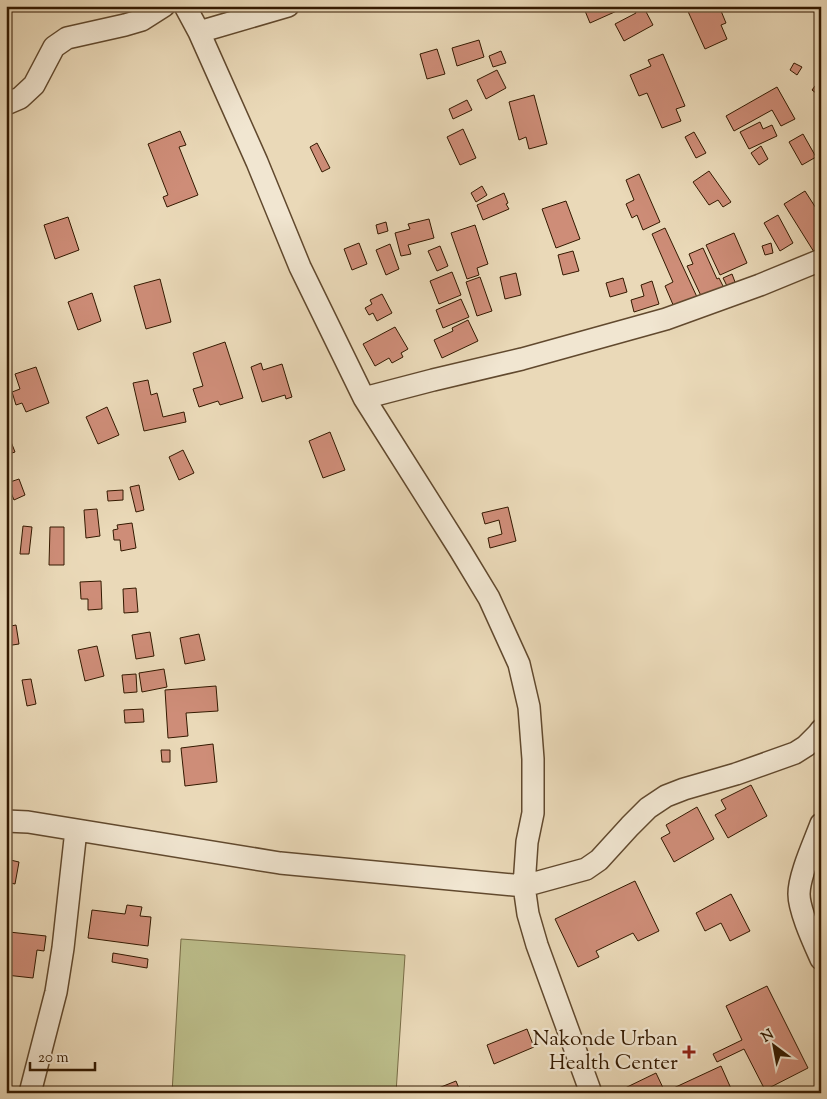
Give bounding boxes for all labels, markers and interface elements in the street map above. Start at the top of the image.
north arrow [750,1022,800,1072]
place label: Nakonde Urban Health Center [533,1025,678,1079]
text: N [758,1025,778,1048]
scale bar [30,1039,95,1071]
marker: Nakonde Urban Health Center [682,1045,696,1059]
text: 20 m [38,1048,69,1069]

